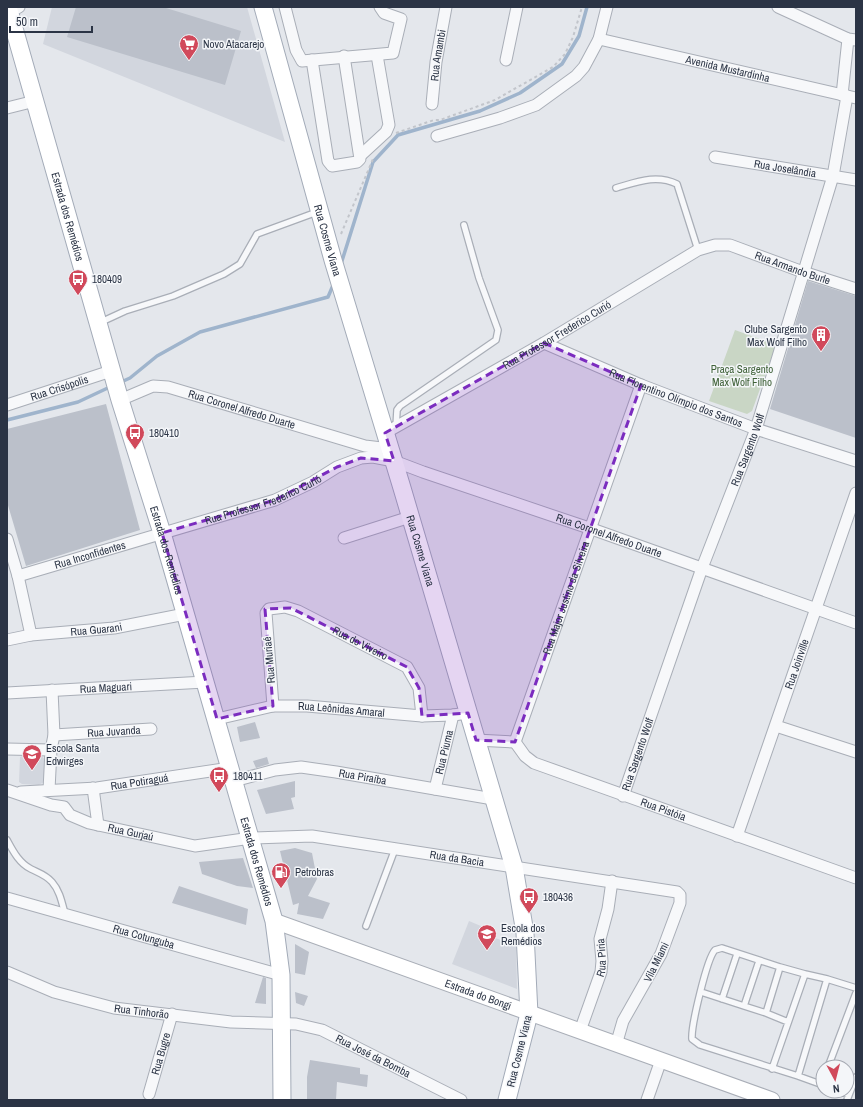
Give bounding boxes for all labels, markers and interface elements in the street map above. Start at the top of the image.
scale bar [10,8,92,34]
text: 50 m [16,14,38,30]
street label: Rua Amambi [427,28,449,82]
supermarket icon: Novo Atacarejo [178,33,200,61]
place label: Novo Atacarejo [203,37,264,51]
street label: Avenida Mustardinha [683,52,771,85]
street label: Rua Joselândia [753,156,817,180]
street label: Estrada dos Remédios [48,171,87,263]
street label: Rua Cosme Viana [311,203,344,278]
street label: Rua Armando Burle [753,248,832,287]
bus stop icon: 180409 [67,268,89,296]
place label: 180409 [92,272,122,286]
street label: Rua Professor Frederico Curió [500,297,614,372]
place label: Clube Sargento Max Wolf Filho [744,322,807,349]
building icon: Clube Sargento Max Wolf Filho [810,324,832,352]
park label: Praça Sargento Max Wolf Filho [711,362,773,389]
street label: Rua Florentino Olímpio dos Santos [607,365,745,430]
street label: Rua Crisópolis [29,372,90,404]
street label: Rua Coronel Alfredo Duarte [187,386,297,432]
street label: Rua Sargento Wolf [728,411,767,488]
bus stop icon: 180410 [124,422,146,450]
place label: 180410 [149,426,179,440]
street label: Rua Professor Frederico Curió [203,471,324,527]
street label: Estrada dos Remédios [147,504,187,597]
street label: Rua Coronel Alfredo Duarte [554,510,664,560]
street label: Rua Cosme Viana [403,513,438,588]
street label: Rua Inconfidentes [53,537,128,572]
street label: Rua Major Justino da Silveira [539,539,592,656]
street label: Rua Guarani [70,620,123,639]
street label: Rua do Viveiro [330,623,390,663]
street label: Rua Muriaé [260,636,278,684]
street label: Rua Joinville [781,637,812,691]
street label: Rua Maguari [79,679,132,696]
street label: Rua Leônidas Amaral [298,699,385,720]
street label: Rua Sargento Wolf [618,716,657,793]
street label: Rua Juvanda [87,723,141,740]
street label: Rua Piuma [432,728,456,776]
place label: Escola Santa Edwirges [46,741,99,768]
school or university icon: Escola Santa Edwirges [21,743,43,771]
bus stop icon: 180411 [208,765,230,793]
street label: Rua Piraíba [338,766,388,788]
place label: 180411 [233,769,262,783]
street label: Rua Potiraguá [110,770,169,793]
street label: Rua Pistóia [639,795,688,824]
street label: Estrada dos Remédios [237,815,276,908]
street label: Rua Gurjaú [107,820,155,844]
street label: Rua da Bacia [429,847,485,869]
fuel station icon: Petrobras [270,861,292,889]
place label: Petrobras [295,865,335,879]
bus stop icon: 180436 [518,886,540,914]
place label: 180436 [543,890,573,904]
street label: Rua Cotunguba [111,921,176,952]
place label: Escola dos Remédios [501,921,546,948]
school or university icon: Escola dos Remédios [476,923,498,951]
street label: Rua Piria [593,938,609,979]
street label: Vila Miami [640,940,672,984]
street label: Estrada do Bongi [443,976,513,1013]
street label: Rua Tinhorão [114,1001,170,1022]
street label: Rua Cosme Viana [503,1014,535,1088]
street label: Rua Bugre [148,1031,173,1076]
street label: Rua José da Bomba [333,1031,413,1080]
north arrow [815,1059,855,1099]
text: N [832,1082,840,1096]

